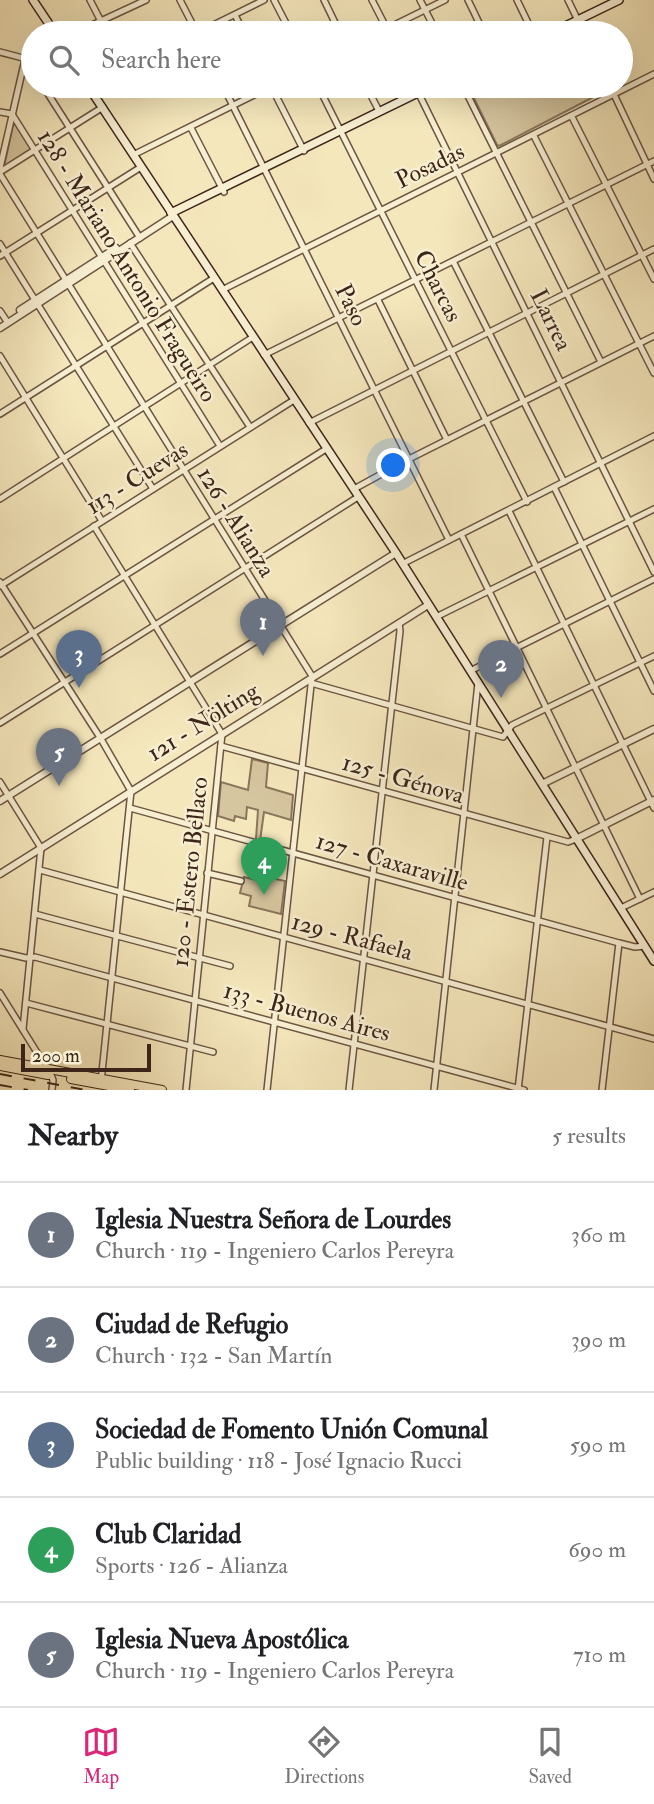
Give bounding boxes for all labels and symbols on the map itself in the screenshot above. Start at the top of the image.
street label: 128 - Mariano Antonio Fragueiro [30,124,224,408]
street label: Posadas [390,136,470,196]
street label: Charcas [407,245,469,327]
street label: Paso [328,279,374,331]
street label: Larrea [523,284,580,357]
street label: 113 - Cuevas [80,434,194,522]
your location [376,448,410,482]
street label: 126 - Alianza [190,461,283,584]
pin: 1 [240,598,286,656]
pin: 3 [56,630,102,688]
pin: 2 [478,640,524,698]
street label: 121 - Nölting [141,675,266,769]
pin: 5 [36,728,82,786]
street label: 125 - Génova [338,747,469,811]
street label: 120 - Estero Bellaco [165,775,215,969]
street label: 127 - Caxaraville [312,825,472,899]
pin: 4 [241,837,287,895]
street label: 129 - Rafaela [288,906,417,968]
street label: 133 - Buenos Aires [220,975,394,1049]
scale bar [21,1041,150,1073]

